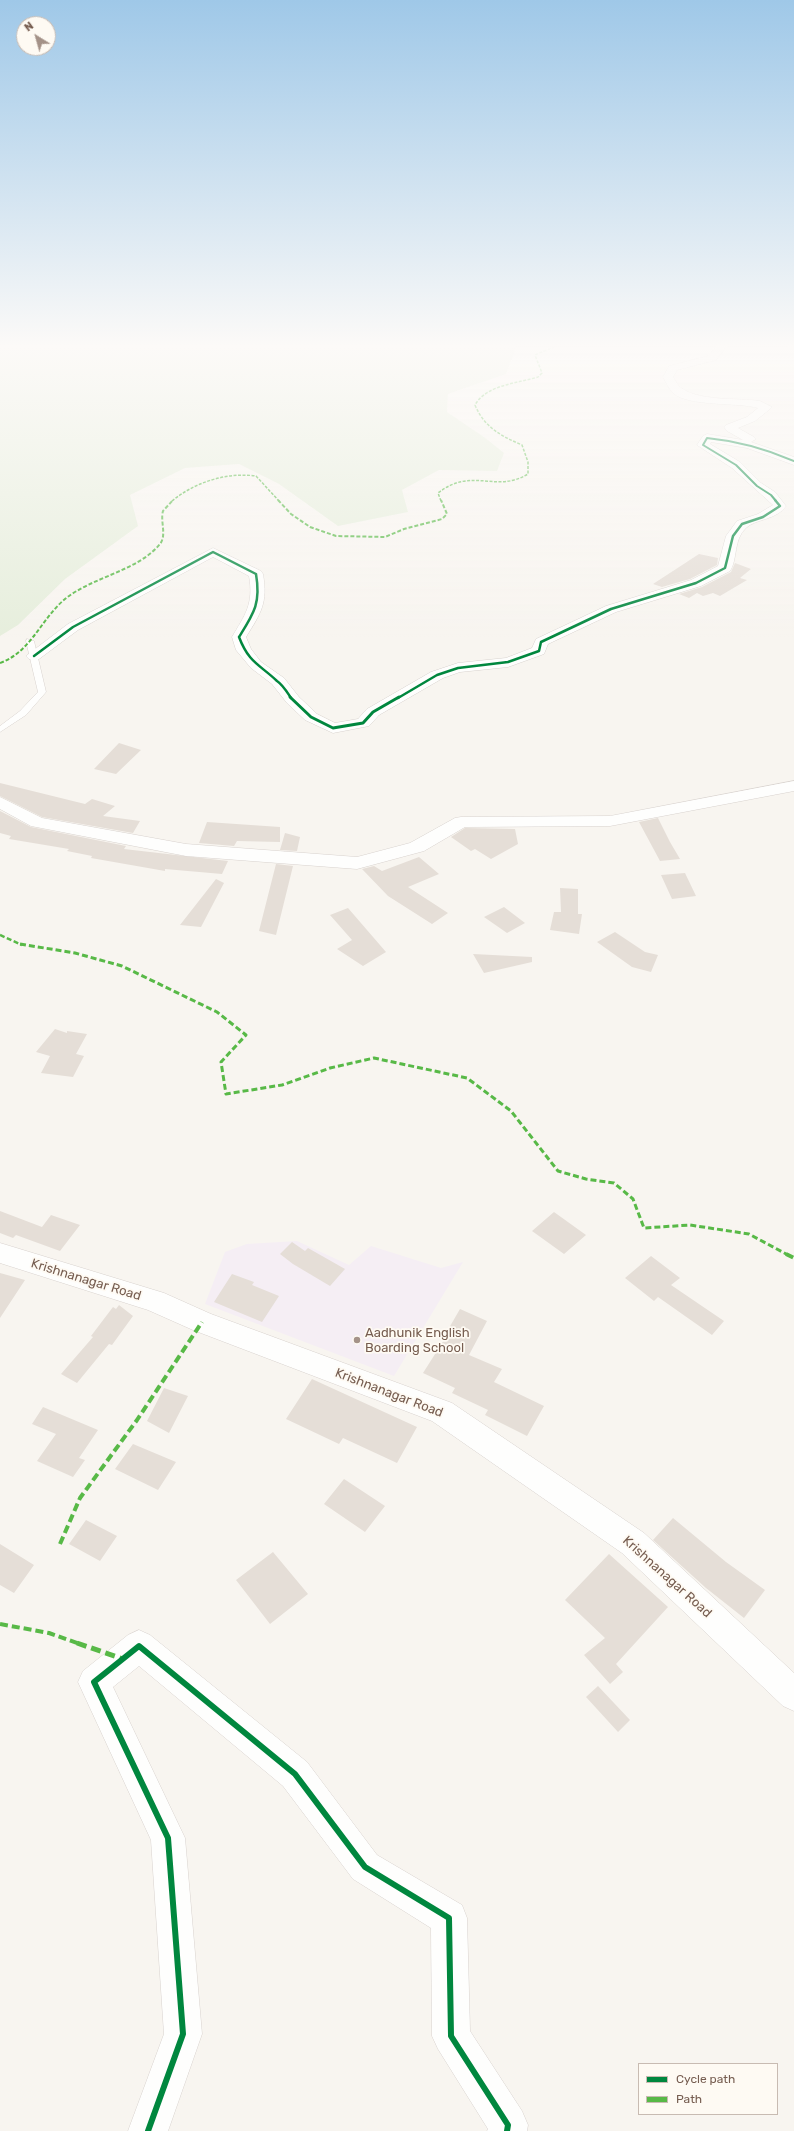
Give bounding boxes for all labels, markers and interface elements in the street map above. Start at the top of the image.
north arrow [16,16,56,56]
text: N [22,19,36,34]
street label: Krishnanagar Road [29,1256,143,1304]
place label: Aadhunik English Boarding School [365,1325,470,1356]
marker: Aadhunik English Boarding School [352,1335,362,1345]
street label: Krishnanagar Road [333,1365,445,1421]
street label: Krishnanagar Road [619,1533,715,1621]
legend [638,2063,778,2115]
text: Cycle path [676,2072,735,2086]
text: Path [676,2092,702,2106]

